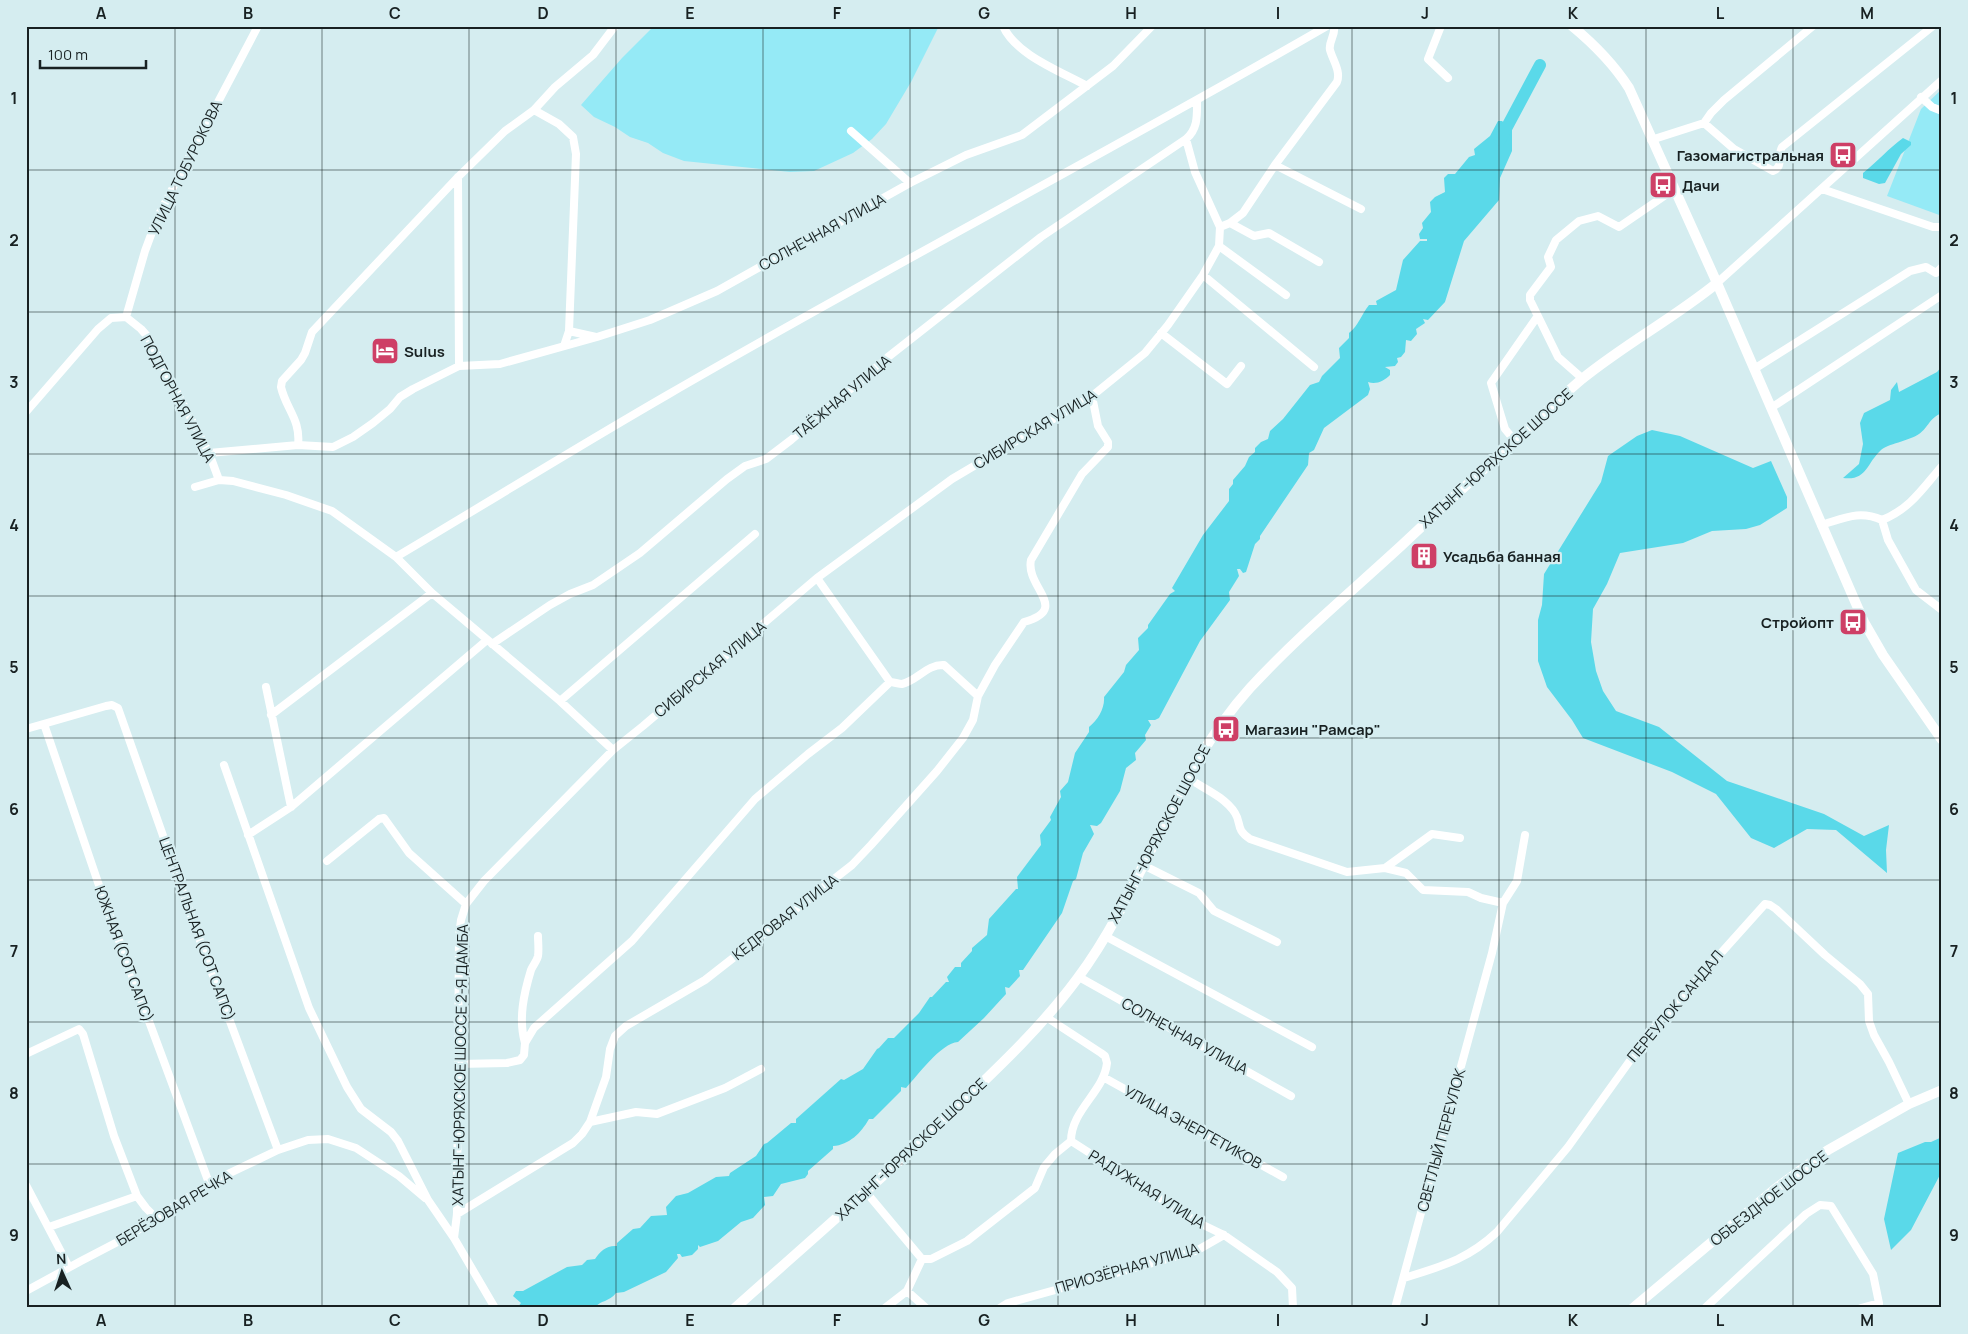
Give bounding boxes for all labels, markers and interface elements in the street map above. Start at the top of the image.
text: A [96,2,107,24]
text: B [243,2,253,24]
text: C [389,2,401,24]
text: D [537,2,549,24]
text: E [685,2,695,24]
text: F [833,2,842,24]
text: G [978,2,990,24]
text: H [1125,2,1137,24]
text: I [1276,2,1280,24]
text: J [1421,2,1429,24]
text: K [1568,2,1579,24]
text: L [1716,2,1725,24]
text: M [1860,2,1874,24]
scale bar [40,38,146,70]
text: 100 m [48,44,88,65]
text: 1 [10,87,18,109]
text: 1 [1950,87,1958,109]
street label: УЛИЦА ТОБУРОКОВА [143,96,227,239]
bus stop icon: Газомагистральная [1828,140,1858,170]
place label: Газомагистральная [1677,145,1824,166]
bus stop icon: Дачи [1648,170,1678,200]
place label: Дачи [1682,175,1720,196]
street label: СОЛНЕЧНАЯ УЛИЦА [755,188,890,276]
text: 2 [9,229,19,251]
text: 2 [1949,229,1959,251]
street label: ПОДГОРНАЯ УЛИЦА [136,332,221,467]
hotel icon: Sulus [370,336,400,366]
place label: Sulus [404,341,445,362]
street label: ТАЁЖНАЯ УЛИЦА [789,350,896,444]
text: 3 [9,371,19,393]
text: 3 [1949,371,1959,393]
street label: ХАТЫНГ-ЮРЯХСКОЕ ШОССЕ [1415,383,1577,533]
street label: СИБИРСКАЯ УЛИЦА [969,384,1101,474]
text: 4 [9,514,19,536]
text: 4 [1949,514,1959,536]
building icon: Усадьба банная [1409,541,1439,571]
place label: Усадьба банная [1443,546,1561,567]
bus stop icon: Стройопт [1838,607,1868,637]
place label: Стройопт [1761,612,1834,633]
street label: СИБИРСКАЯ УЛИЦА [650,616,771,722]
text: 5 [9,656,19,678]
text: 5 [1949,656,1959,678]
bus stop icon: Магазин "Рамсар" [1211,714,1241,744]
place label: Магазин "Рамсар" [1245,719,1381,740]
street label: ХАТЫНГ-ЮРЯХСКОЕ ШОССЕ [1103,741,1215,927]
text: 6 [9,798,19,820]
text: 6 [1949,798,1959,820]
street label: ЦЕНТРАЛЬНАЯ (СОТ САПС) [154,834,240,1024]
street label: КЕДРОВАЯ УЛИЦА [728,869,843,965]
street label: ЮЖНАЯ (СОТ САПС) [90,883,158,1025]
street label: ХАТЫНГ-ЮРЯХСКОЕ ШОССЕ 2-Я ДАМБА [447,924,473,1206]
text: 7 [10,940,18,962]
text: 7 [1950,940,1958,962]
street label: ПЕРЕУЛОК САНДАЛ [1622,946,1728,1066]
street label: СОЛНЕЧНАЯ УЛИЦА [1118,992,1253,1080]
street label: СВЕТЛЫЙ ПЕРЕУЛОК [1412,1066,1470,1214]
street label: ХАТЫНГ-ЮРЯХСКОЕ ШОССЕ [831,1073,991,1225]
street label: УЛИЦА ЭНЕРГЕТИКОВ [1120,1080,1266,1174]
text: 8 [9,1082,19,1104]
text: 8 [1949,1082,1959,1104]
street label: РАДУЖНАЯ УЛИЦА [1085,1145,1210,1234]
street label: ОБЪЕЗДНОЕ ШОССЕ [1706,1145,1832,1251]
street label: БЕРЁЗОВАЯ РЕЧКА [112,1165,236,1251]
text: 9 [9,1224,19,1246]
text: 9 [1949,1224,1959,1246]
street label: ПРИОЗЁРНАЯ УЛИЦА [1053,1237,1202,1299]
north arrow [38,1246,88,1296]
text: N [56,1249,67,1268]
text: A [96,1309,107,1331]
text: B [243,1309,253,1331]
text: C [389,1309,401,1331]
text: D [537,1309,549,1331]
text: E [685,1309,695,1331]
text: F [833,1309,842,1331]
text: G [978,1309,990,1331]
text: H [1125,1309,1137,1331]
text: I [1276,1309,1280,1331]
text: J [1421,1309,1429,1331]
text: K [1568,1309,1579,1331]
text: L [1716,1309,1725,1331]
text: M [1860,1309,1874,1331]

